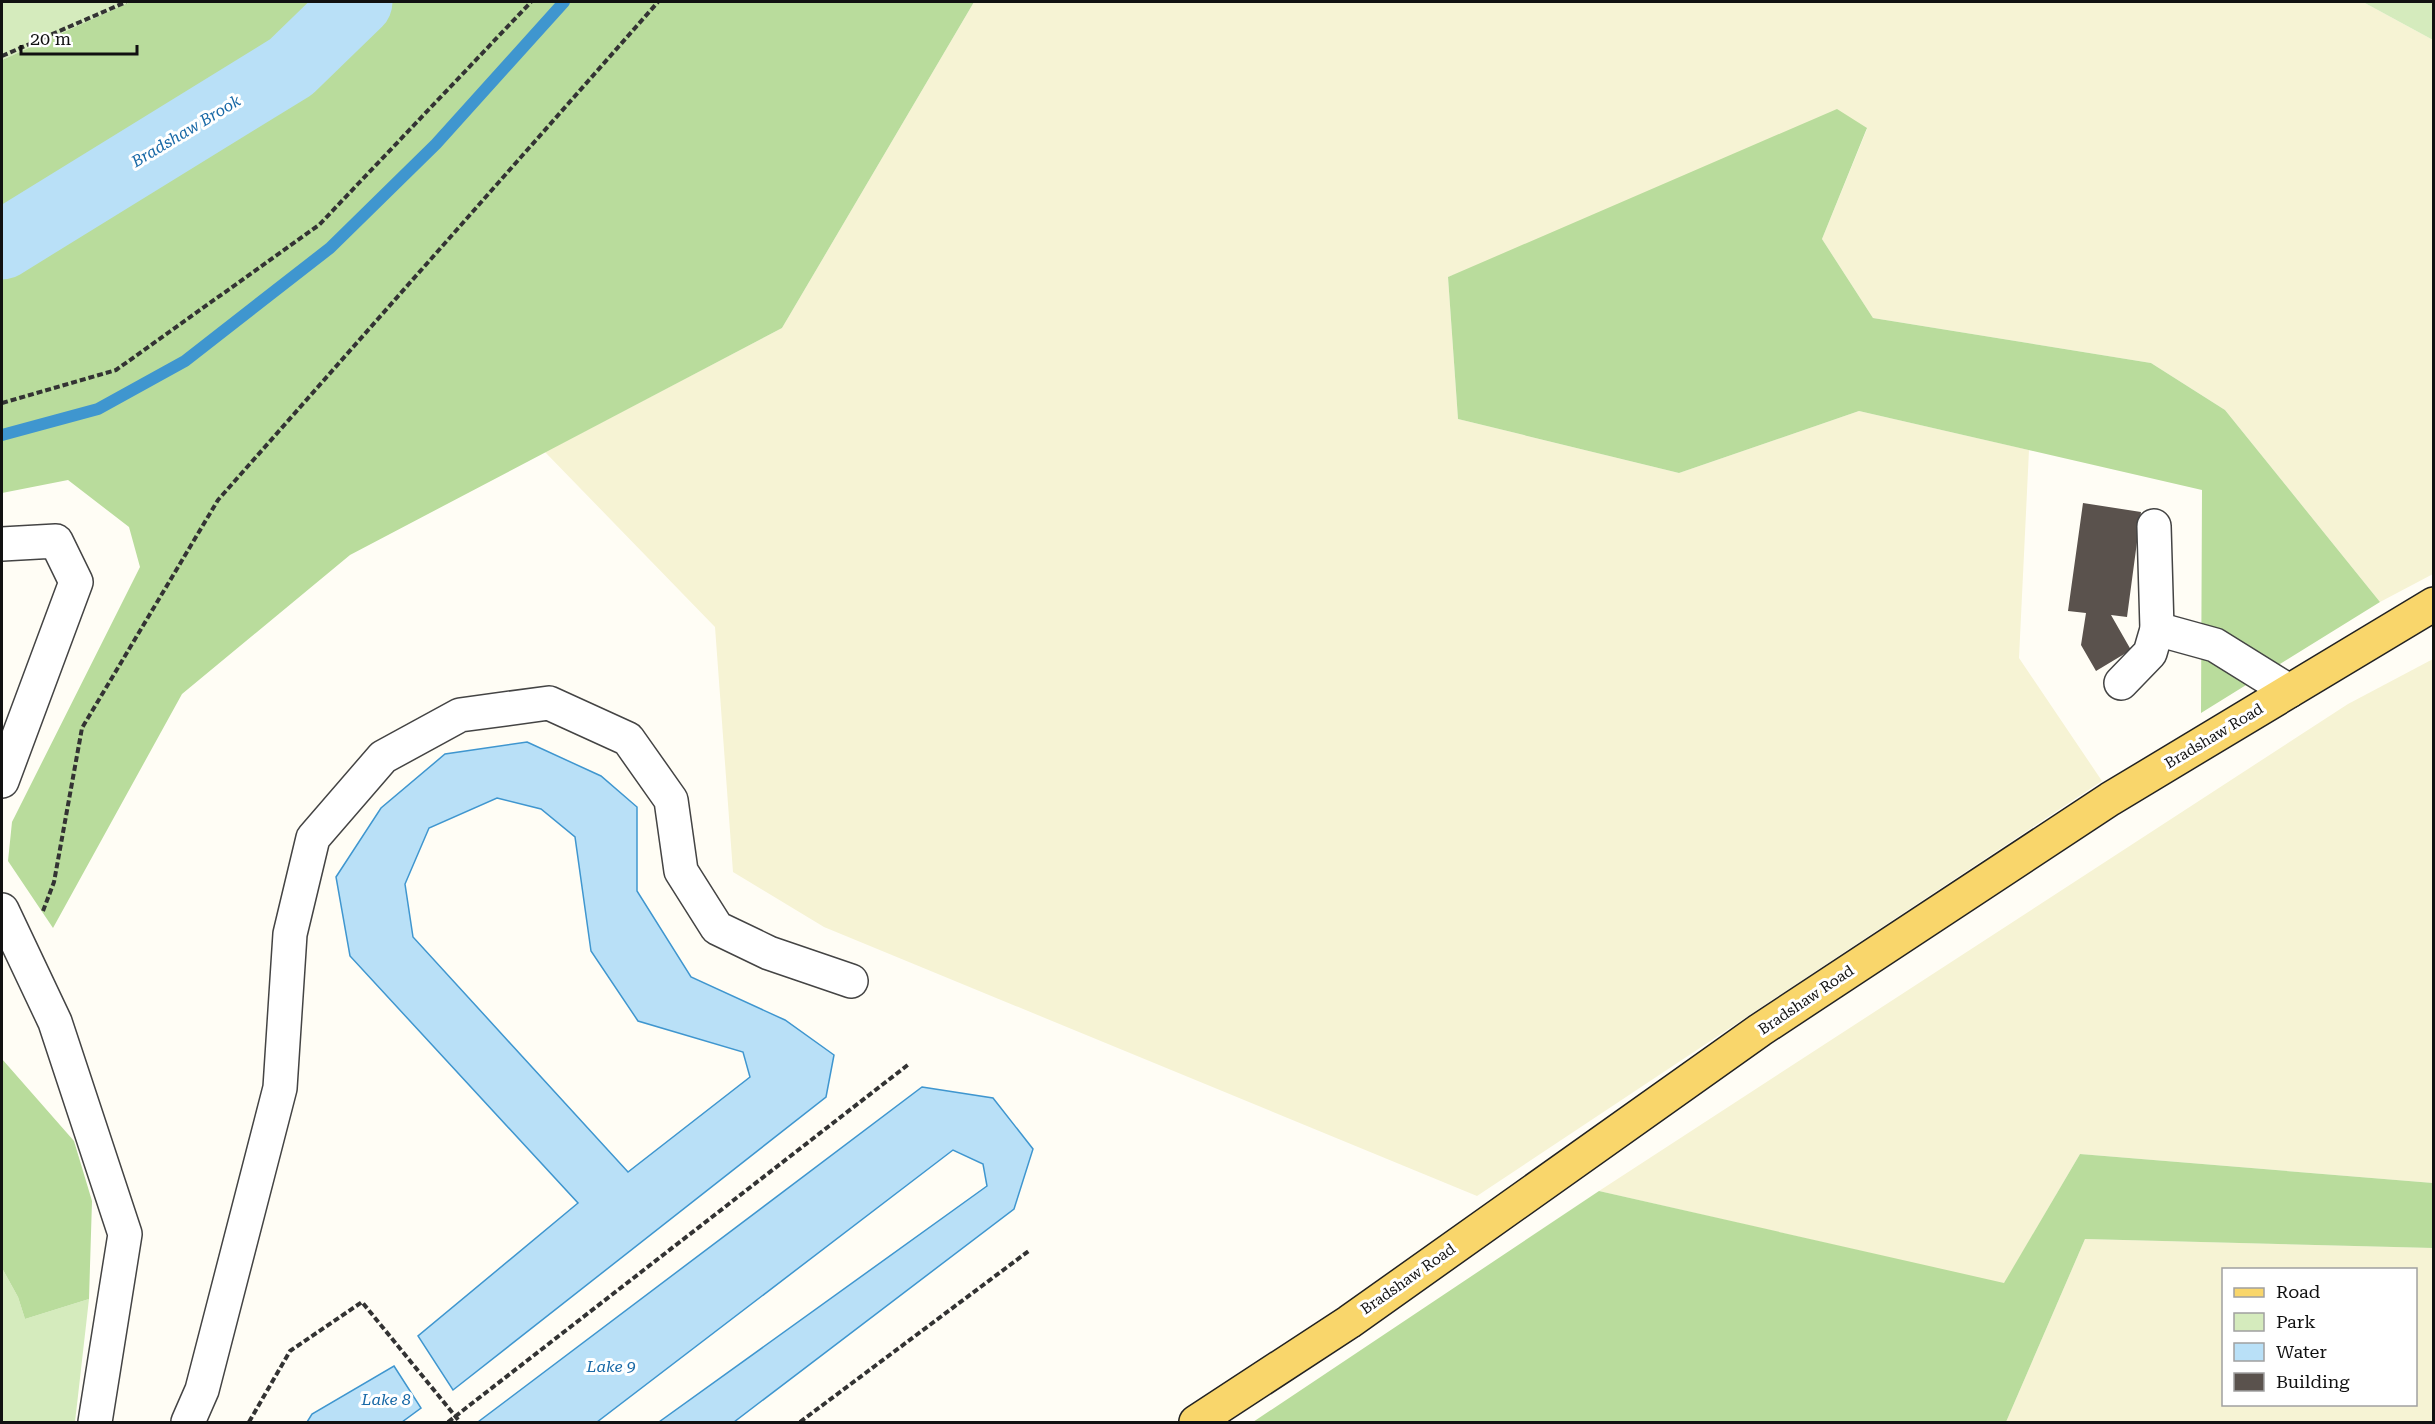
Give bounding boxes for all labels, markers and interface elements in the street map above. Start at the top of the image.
scale bar [21,18,136,56]
text: 20 m [30,28,71,49]
water label: Bradshaw Brook [127,91,244,172]
street label: Bradshaw Road [2162,699,2267,772]
street label: Bradshaw Road [1755,961,1858,1039]
street label: Bradshaw Road [1357,1239,1459,1318]
legend [2222,1268,2417,1406]
text: Road [2276,1281,2321,1302]
text: Park [2276,1311,2316,1332]
text: Water [2276,1341,2327,1362]
water label: Lake 9 [585,1357,636,1376]
text: Building [2276,1371,2350,1392]
water label: Lake 8 [360,1390,411,1409]

